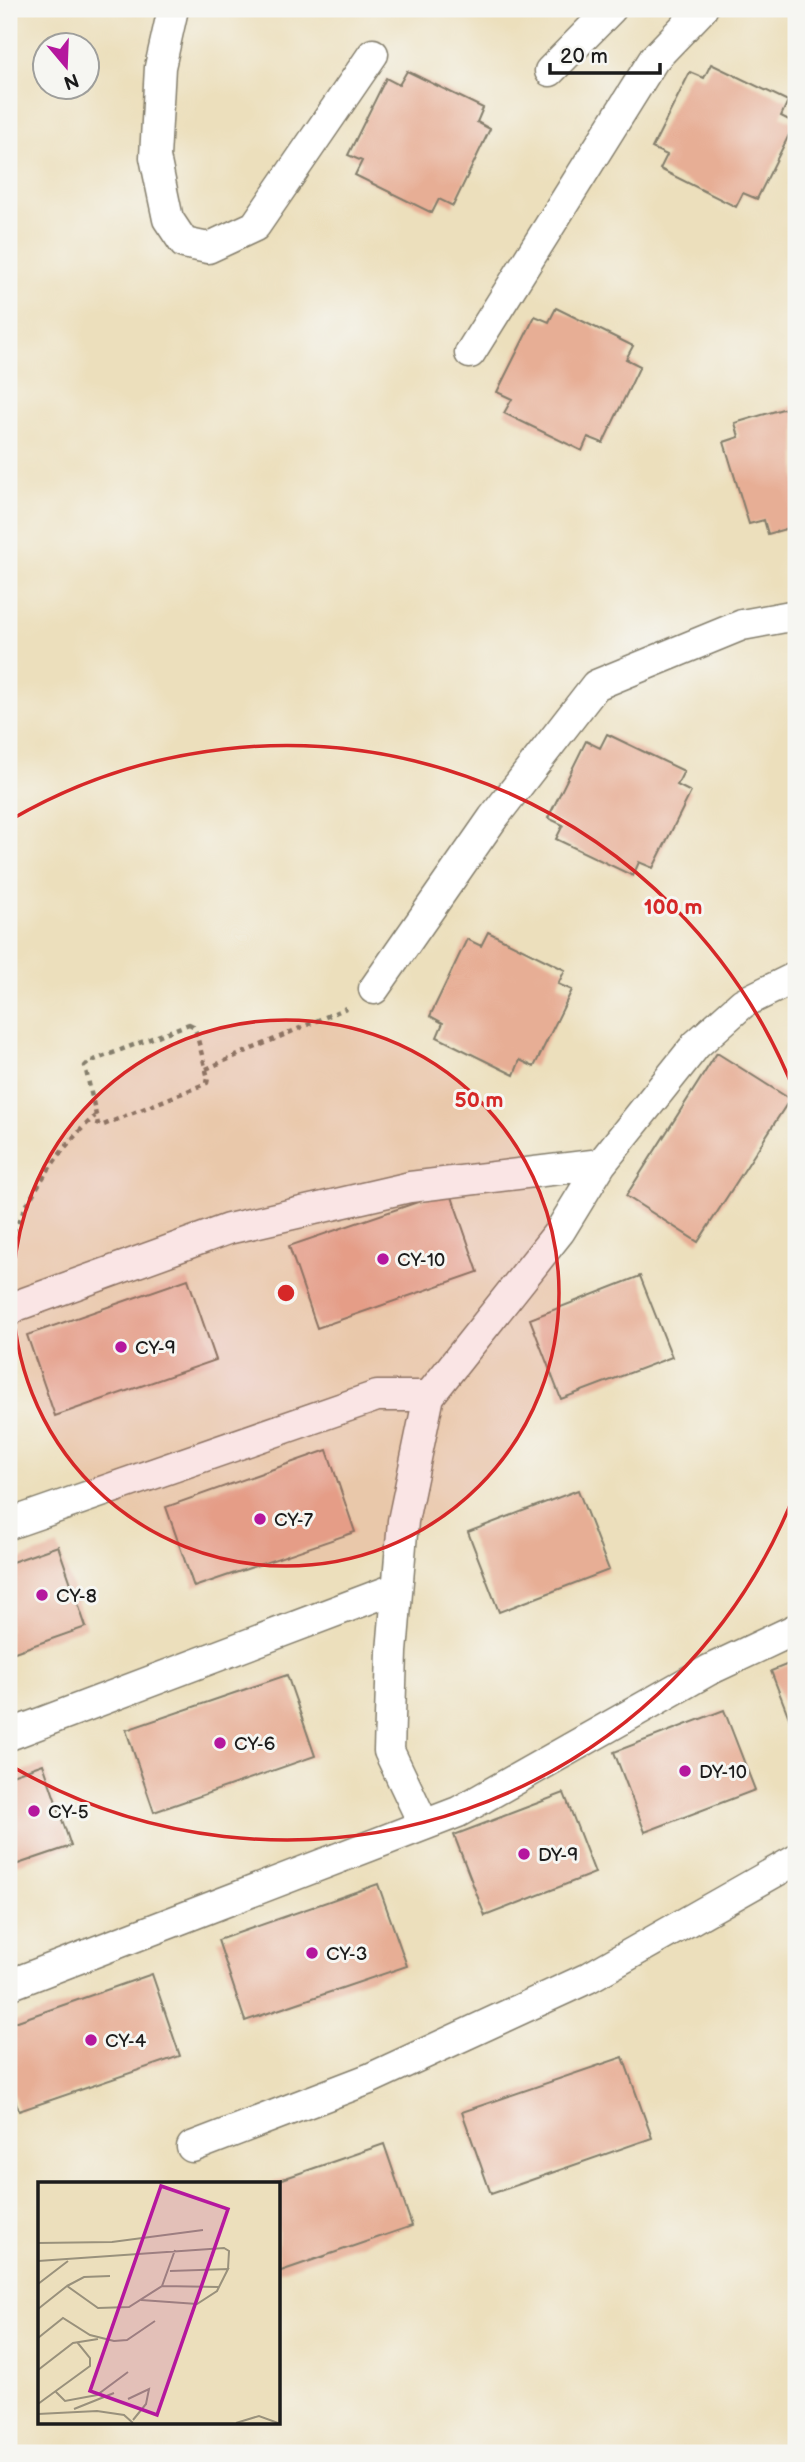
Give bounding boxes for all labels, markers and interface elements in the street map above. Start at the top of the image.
north arrow [32,32,102,102]
scale bar [550,32,660,76]
text: 20 m [560,44,608,69]
text: N [61,67,82,94]
text: 100 m [644,895,702,920]
text: 50 m [455,1088,503,1113]
place label: CY-10 [397,1249,445,1272]
marker: CY-10 [375,1251,391,1267]
centre of rings [274,1281,298,1305]
place label: CY-9 [135,1337,176,1360]
marker: CY-9 [113,1339,129,1355]
place label: CY-7 [274,1509,314,1532]
marker: CY-7 [252,1511,268,1527]
place label: CY-8 [56,1585,97,1608]
marker: CY-8 [34,1587,50,1603]
place label: CY-6 [234,1733,275,1756]
marker: CY-6 [212,1735,228,1751]
place label: DY-10 [699,1761,747,1784]
marker: DY-10 [677,1763,693,1779]
place label: CY-5 [48,1801,89,1824]
marker: CY-5 [26,1803,42,1819]
place label: DY-9 [538,1844,578,1867]
marker: DY-9 [516,1846,532,1862]
place label: CY-3 [326,1943,367,1966]
marker: CY-3 [304,1945,320,1961]
place label: CY-4 [105,2030,147,2053]
marker: CY-4 [83,2032,99,2048]
inset map [38,2182,280,2424]

